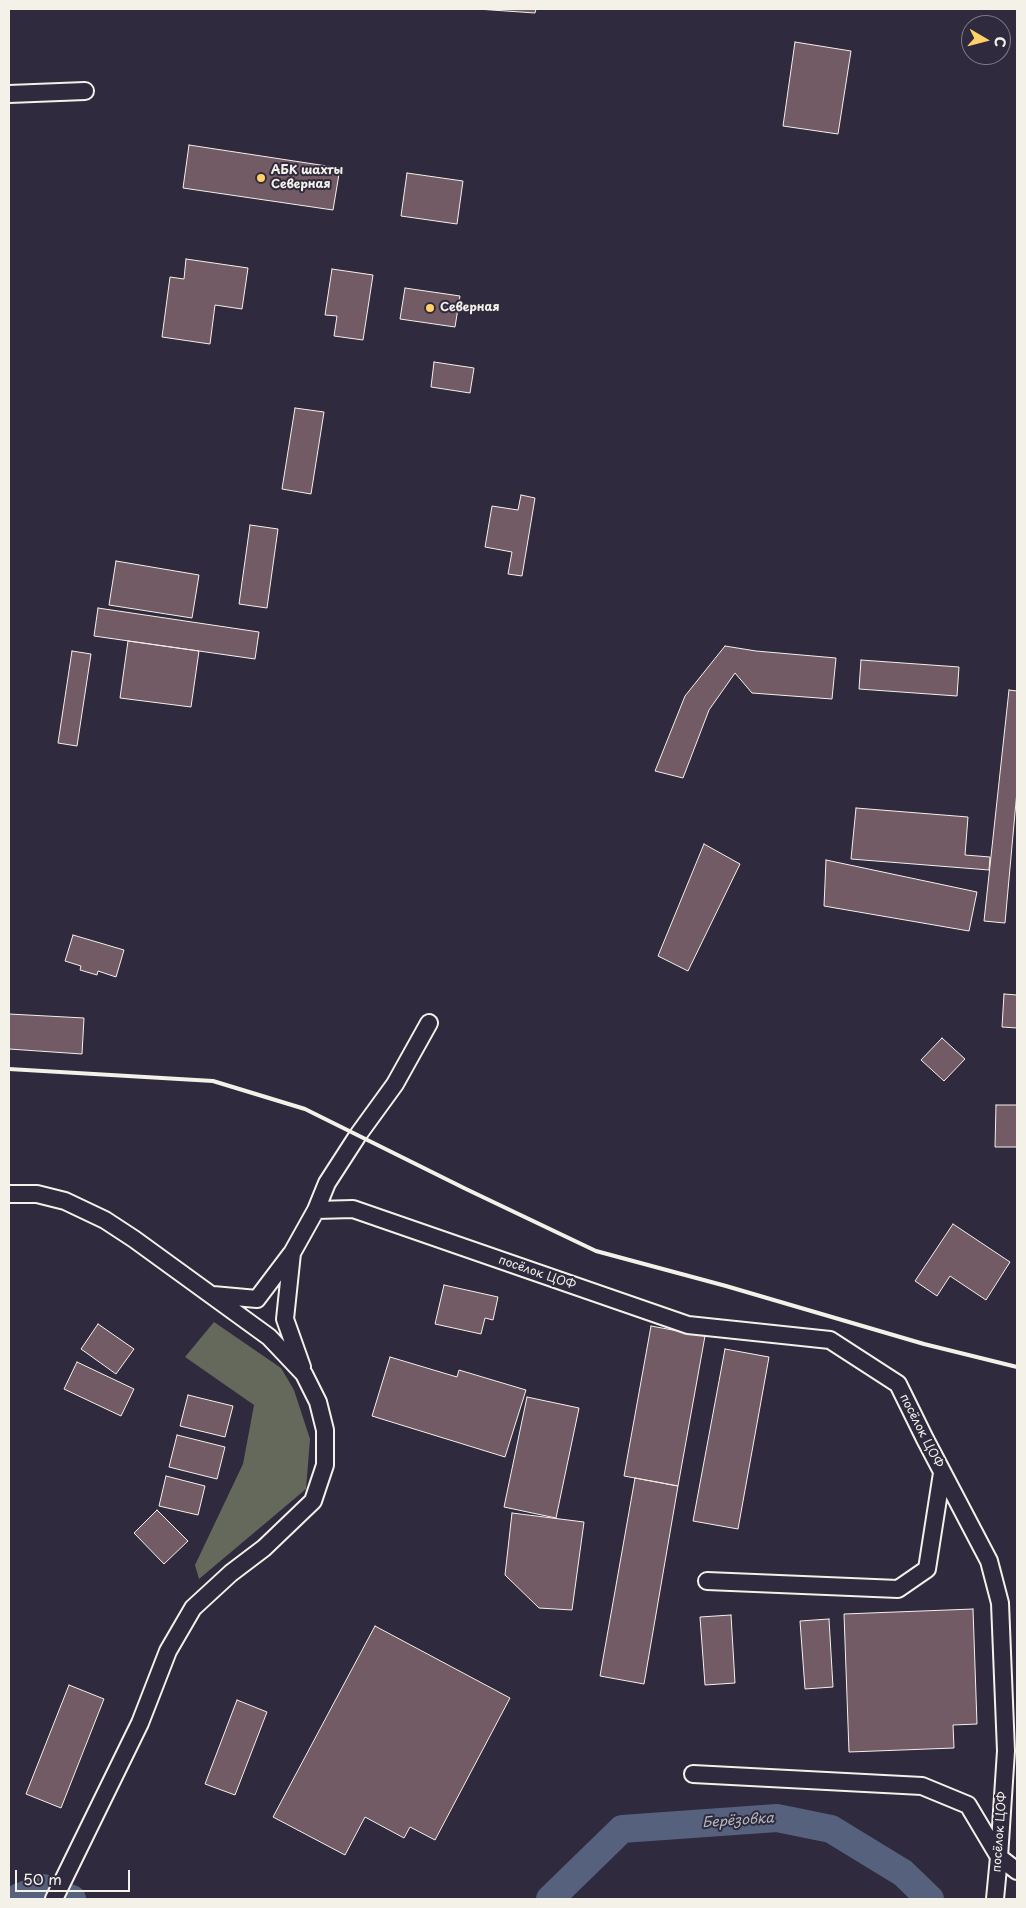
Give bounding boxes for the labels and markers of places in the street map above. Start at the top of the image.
place label: АБК шахты Северная [271,164,343,192]
marker: АБК шахты Северная [255,172,267,184]
place label: Северная [440,301,499,315]
marker: Северная [424,302,436,314]

